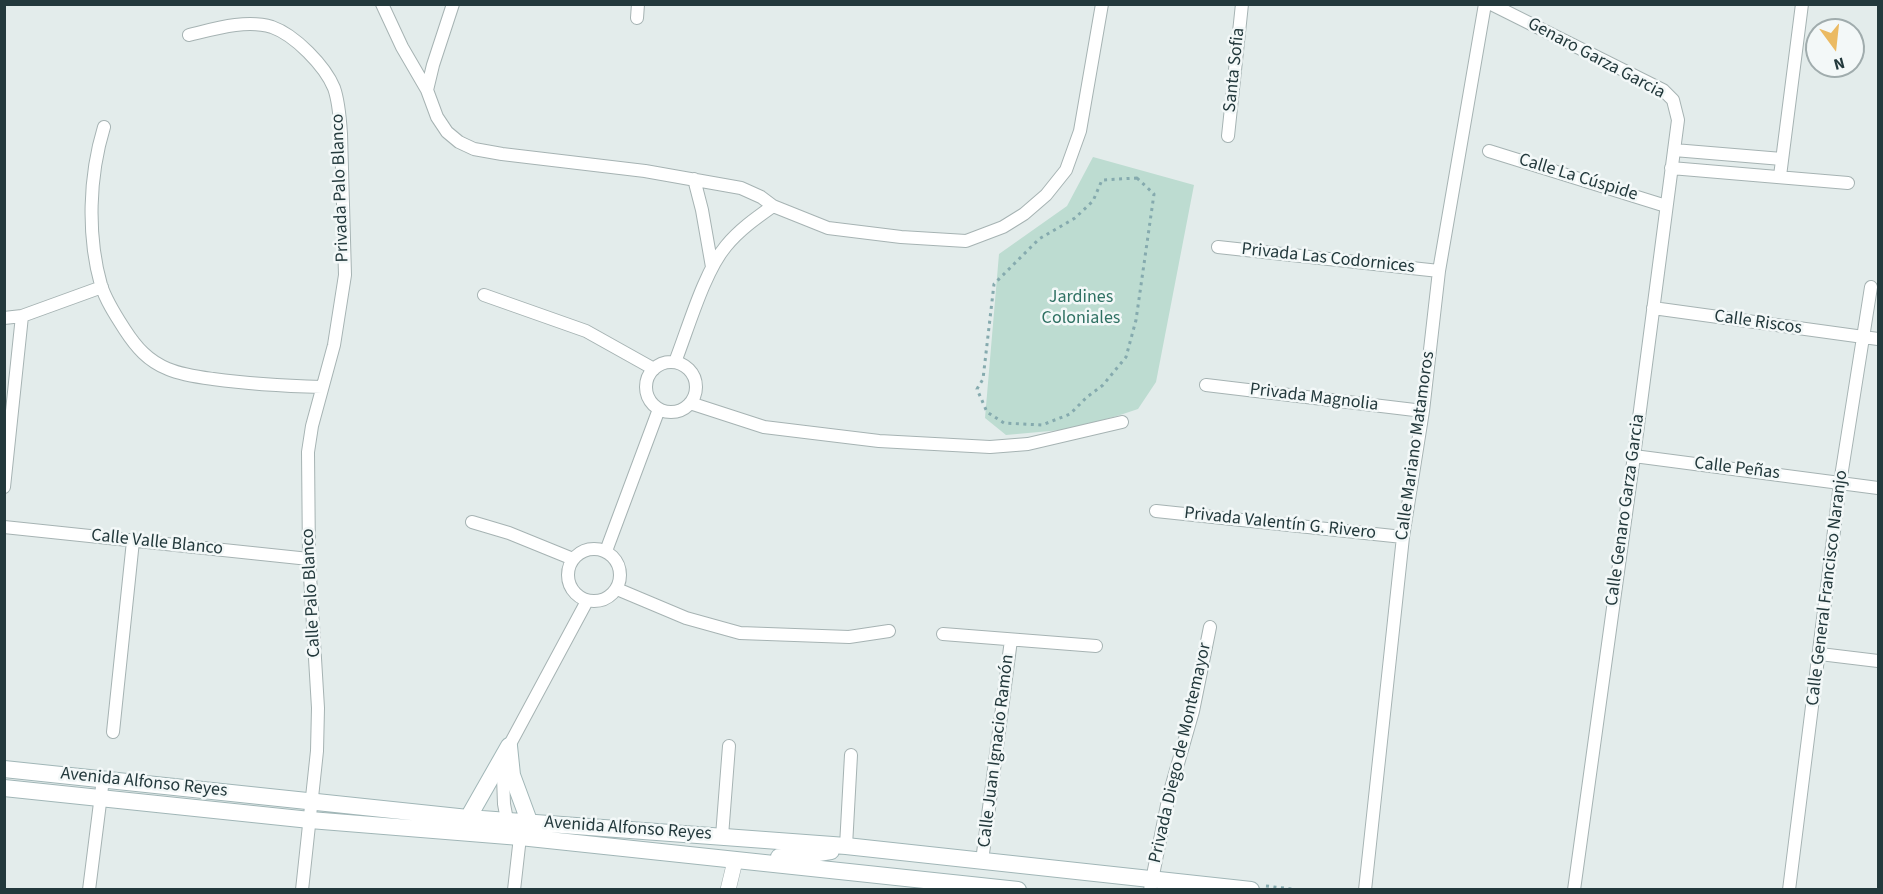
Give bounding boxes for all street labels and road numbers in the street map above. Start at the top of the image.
street label: Genaro Garza Garcia [1524,14,1668,104]
street label: Santa Sofia [1220,27,1250,113]
street label: Privada Palo Blanco [328,113,354,263]
street label: Calle La Cúspide [1516,150,1640,206]
street label: Privada Las Codornices [1240,239,1416,279]
street label: Calle Riscos [1713,306,1803,340]
street label: Calle Mariano Matamoros [1392,350,1440,542]
street label: Privada Magnolia [1248,379,1380,417]
street label: Calle Genaro Garza Garcia [1602,413,1650,607]
street label: Calle Peñas [1693,453,1781,485]
street label: Calle General Francisco Naranjo [1803,469,1853,707]
street label: Privada Valentín G. Rivero [1183,503,1377,545]
street label: Calle Valle Blanco [90,525,224,561]
street label: Calle Palo Blanco [298,528,326,658]
street label: Privada Diego de Montemayor [1145,641,1217,865]
street label: Calle Juan Ignacio Ramón [974,653,1020,849]
street label: Avenida Alfonso Reyes [59,763,229,803]
street label: Avenida Alfonso Reyes [544,812,712,846]

